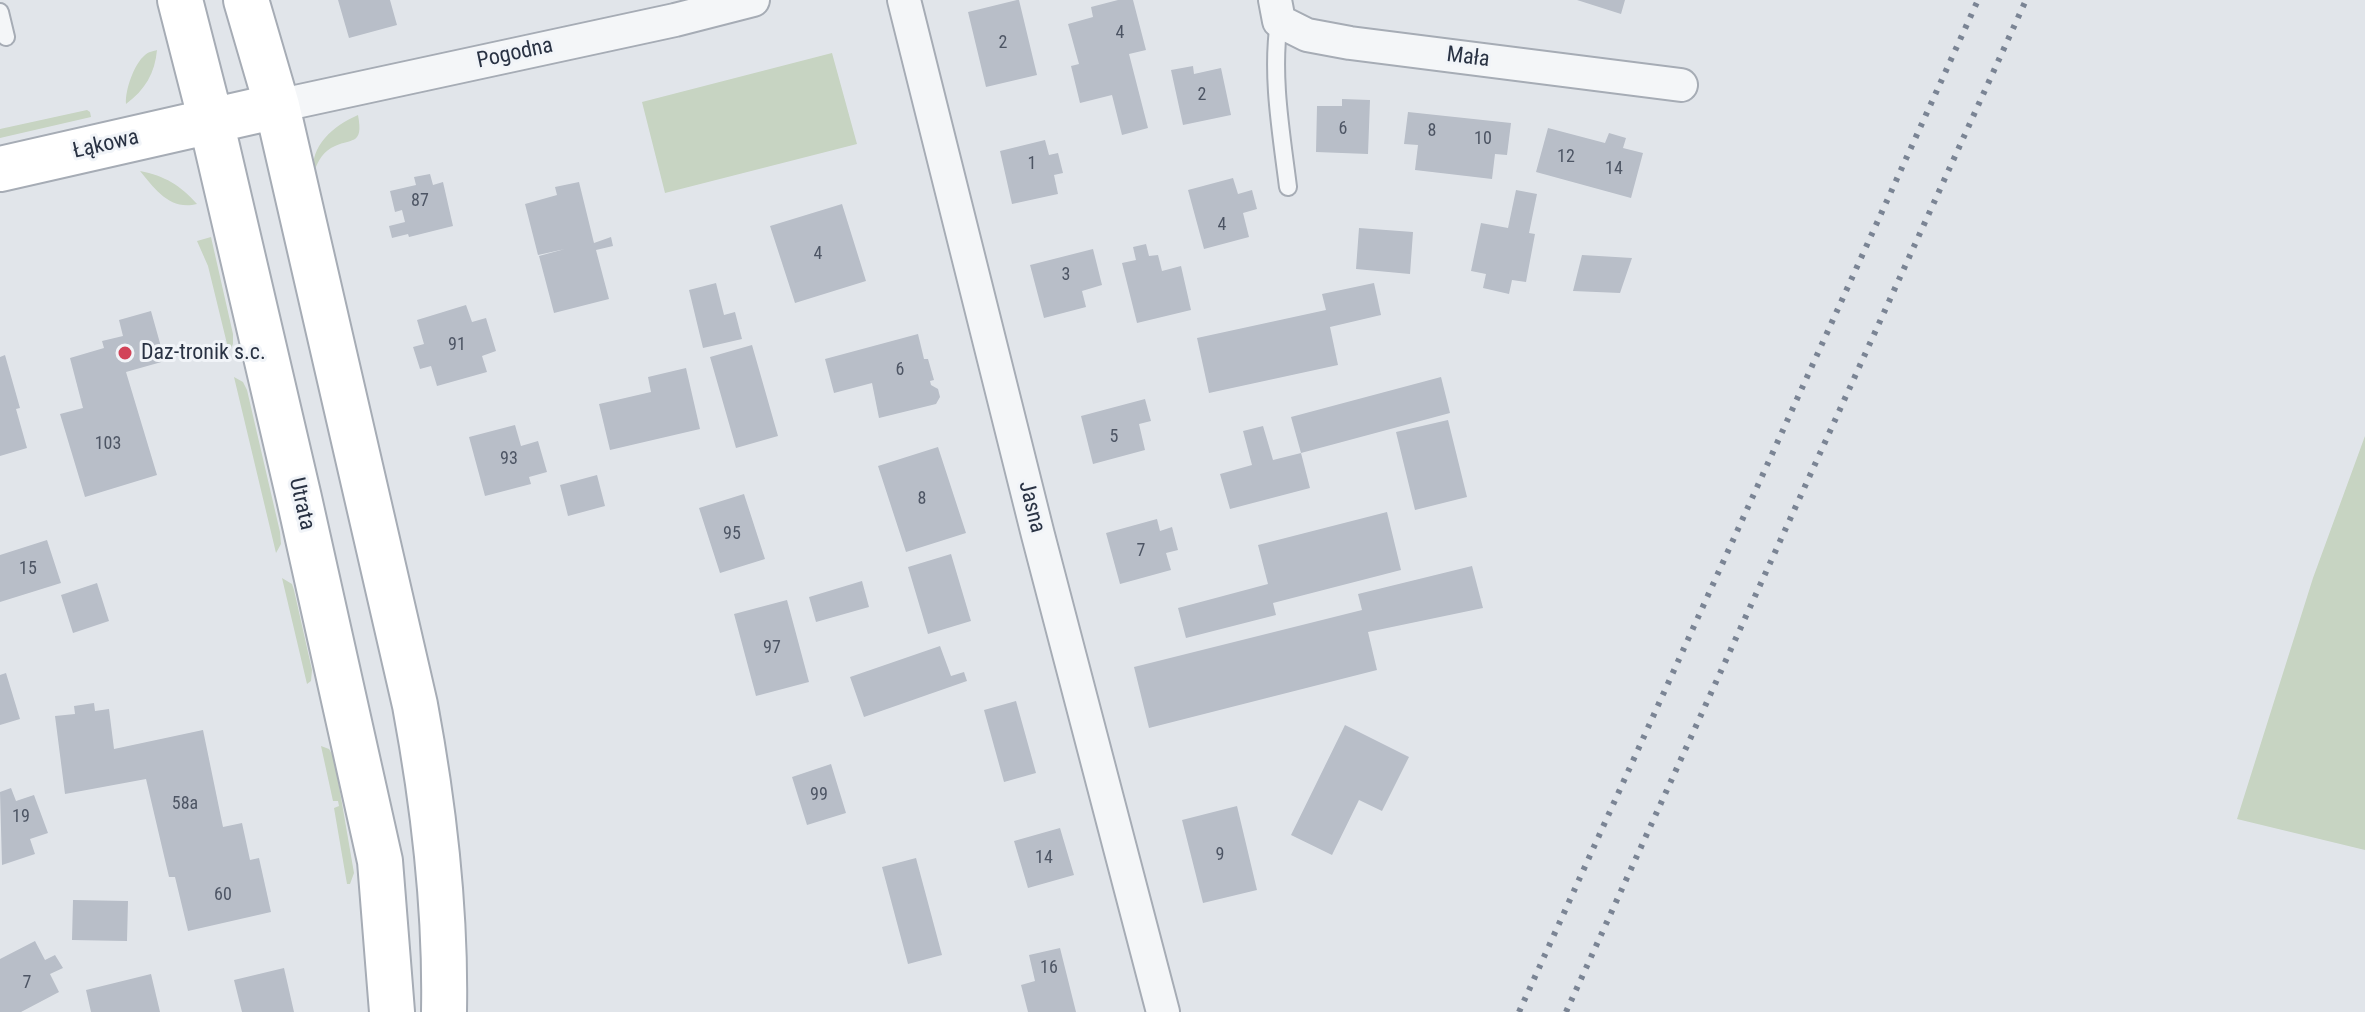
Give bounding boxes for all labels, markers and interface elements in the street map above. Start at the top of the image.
house number: 4 [1116,22,1124,44]
house number: 2 [999,32,1007,54]
street label: Pogodna [475,33,555,75]
street label: Mała [1445,42,1491,74]
house number: 2 [1198,84,1206,106]
house number: 6 [1339,118,1347,140]
house number: 8 [1428,120,1436,142]
street label: Łąkowa [70,125,142,165]
house number: 10 [1474,128,1492,150]
house number: 12 [1557,146,1575,168]
house number: 1 [1028,153,1036,175]
house number: 14 [1605,158,1623,180]
house number: 87 [411,190,429,212]
house number: 4 [1218,214,1226,236]
house number: 4 [814,243,822,265]
house number: 3 [1062,264,1070,286]
house number: 91 [448,334,466,356]
place label: Daz-tronik s.c. [141,340,266,366]
marker: Daz-tronik s.c. [116,344,134,362]
house number: 6 [896,359,904,381]
house number: 5 [1110,426,1118,448]
house number: 103 [95,433,121,455]
house number: 93 [500,448,518,470]
street label: Utrata [282,475,320,533]
street label: Jasna [1012,478,1050,536]
house number: 8 [918,488,926,510]
house number: 95 [723,523,741,545]
house number: 7 [1137,540,1145,562]
house number: 15 [19,558,37,580]
house number: 97 [763,637,781,659]
house number: 99 [810,784,828,806]
house number: 58a [172,793,198,815]
house number: 19 [12,806,30,828]
house number: 9 [1216,844,1224,866]
house number: 14 [1035,847,1053,869]
house number: 60 [214,884,232,906]
house number: 16 [1040,957,1058,979]
house number: 7 [23,972,31,994]

